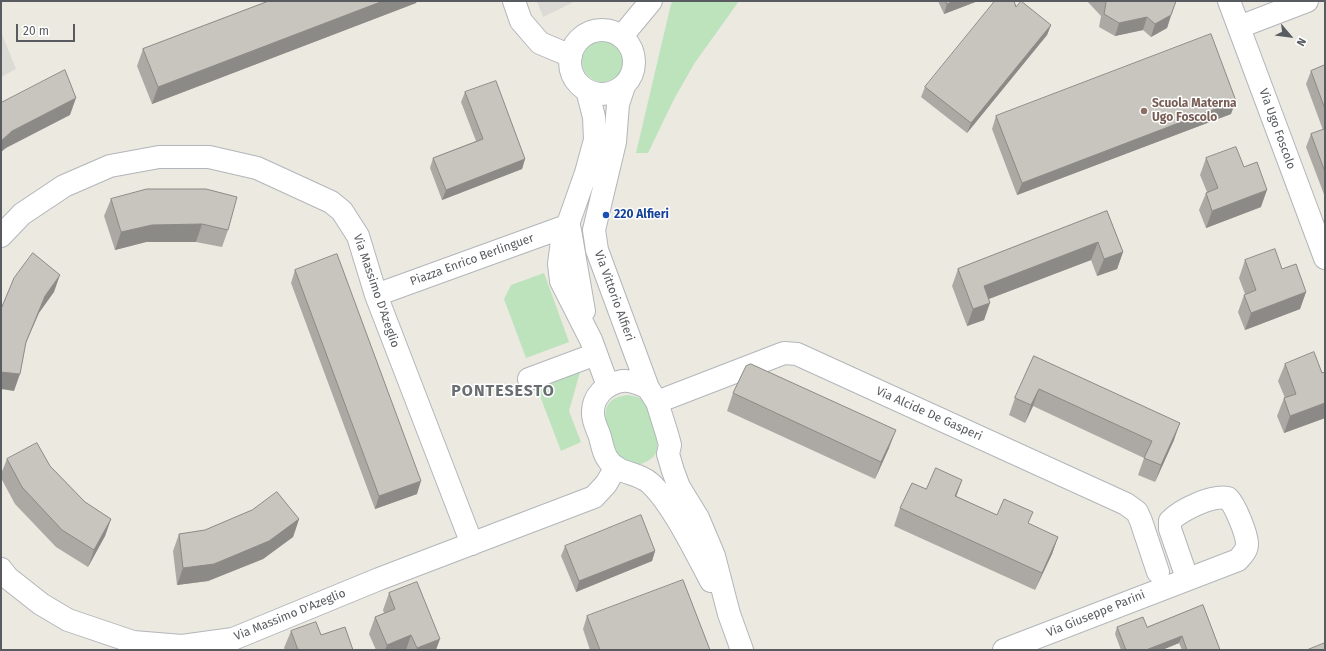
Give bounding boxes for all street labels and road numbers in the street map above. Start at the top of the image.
street label: Via Ugo Foscolo [1256,87,1298,171]
street label: Piazza Enrico Berlinguer [408,231,536,289]
street label: Via Massimo D'Azeglio [350,232,402,350]
street label: Via Vittorio Alfieri [591,249,637,343]
street label: Via Alcide De Gasperi [874,384,984,444]
street label: Via Massimo D'Azeglio [232,586,348,644]
street label: Via Giuseppe Parini [1045,588,1147,640]

